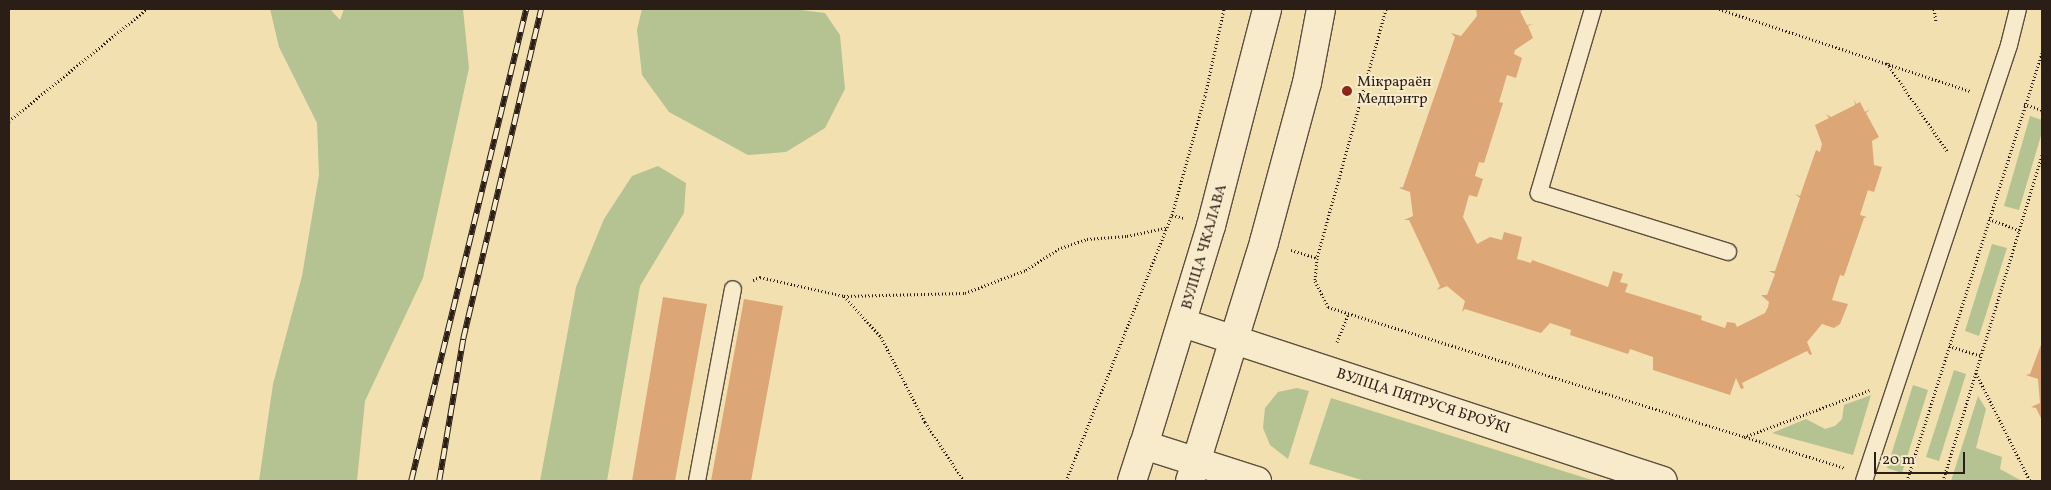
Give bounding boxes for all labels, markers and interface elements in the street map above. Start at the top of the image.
place label: Мікрараён Медцэнтр [1357,73,1431,108]
marker: Мікрараён Медцэнтр [1341,85,1353,97]
street label: ВУЛІЦА ЧКАЛАВА [1178,182,1232,312]
street label: ВУЛІЦА ПЯТРУСЯ БРОЎКІ [1334,365,1512,439]
scale bar [1876,442,1967,474]
text: 20 m [1882,450,1915,471]

